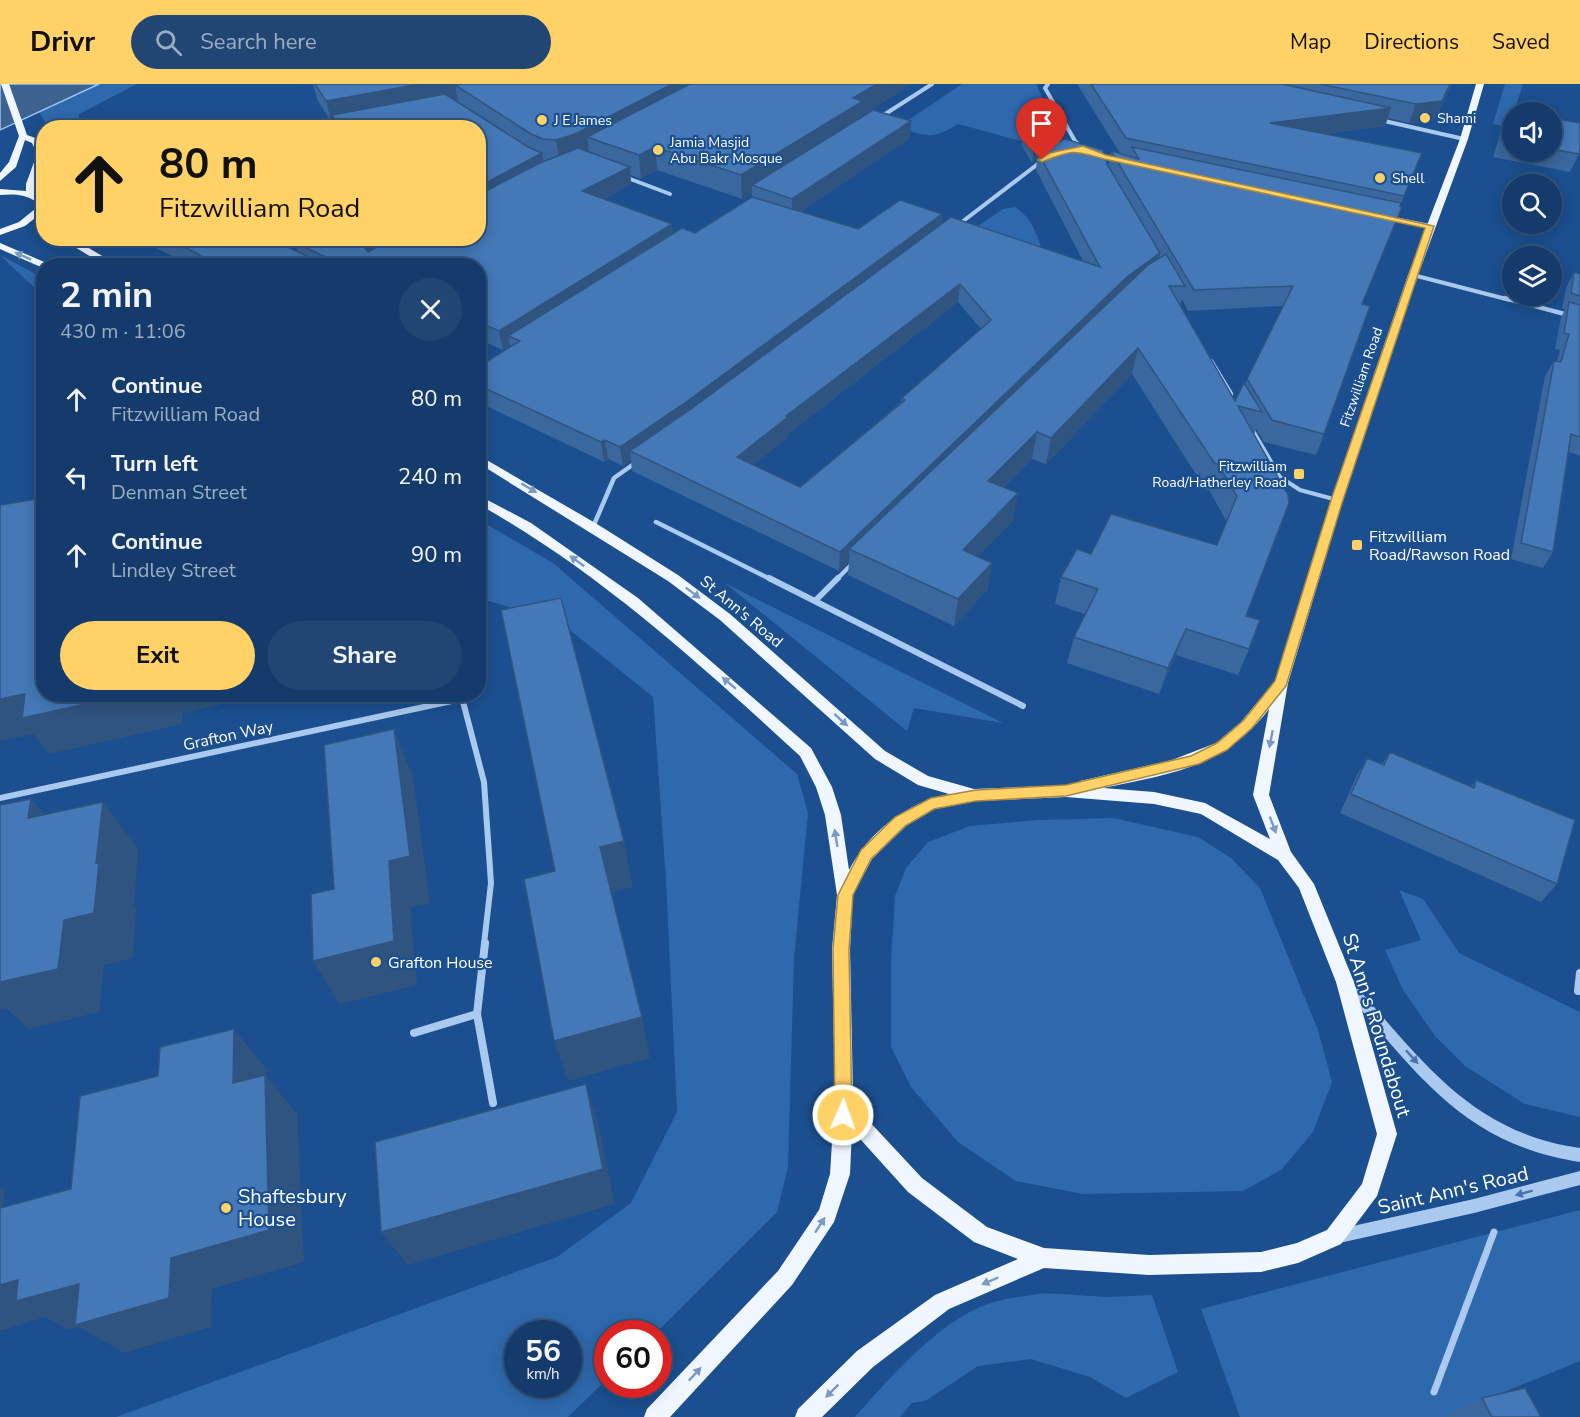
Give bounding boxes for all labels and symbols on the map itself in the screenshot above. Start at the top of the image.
pin [1016,98,1067,160]
place label: Shami [1437,109,1476,128]
place label: J E James [553,111,612,130]
marker: Shami [1418,111,1432,125]
marker: J E James [535,113,549,127]
place label: Jamia Masjid Abu Bakr Mosque [669,133,782,168]
marker: Jamia Masjid Abu Bakr Mosque [651,143,665,157]
place label: Shell [1392,169,1425,188]
marker: Shell [1373,171,1387,185]
one-way arrow [14,251,31,260]
street label: Fitzwilliam Road [1336,325,1387,430]
place label: Fitzwilliam Road/Hatherley Road [1152,457,1287,492]
marker: Fitzwilliam Road/Hatherley Road [1292,467,1306,481]
one-way arrow [521,483,537,494]
place label: Fitzwilliam Road/Rawson Road [1369,526,1510,566]
marker: Fitzwilliam Road/Rawson Road [1350,538,1364,552]
one-way arrow [569,555,585,567]
street label: St Ann's Road [695,571,787,653]
one-way arrow [685,587,701,600]
one-way arrow [722,677,737,690]
one-way arrow [833,713,848,726]
street label: Grafton Way [181,716,276,756]
one-way arrow [1266,729,1275,748]
one-way arrow [1268,816,1278,834]
one-way arrow [832,828,841,847]
street label: St Ann's Roundabout [1336,930,1418,1121]
place label: Grafton House [388,952,493,974]
marker: Grafton House [369,955,383,969]
one-way arrow [1405,1049,1418,1064]
position arrow [811,1083,875,1147]
street label: Saint Ann's Road [1375,1160,1531,1221]
place label: Shaftesbury House [238,1183,347,1233]
one-way arrow [1514,1189,1533,1199]
marker: Shaftesbury House [219,1201,233,1215]
one-way arrow [814,1218,826,1234]
one-way arrow [981,1276,999,1286]
speed limit sign: 60 [594,1320,672,1398]
one-way arrow [688,1367,702,1382]
one-way arrow [825,1384,839,1398]

